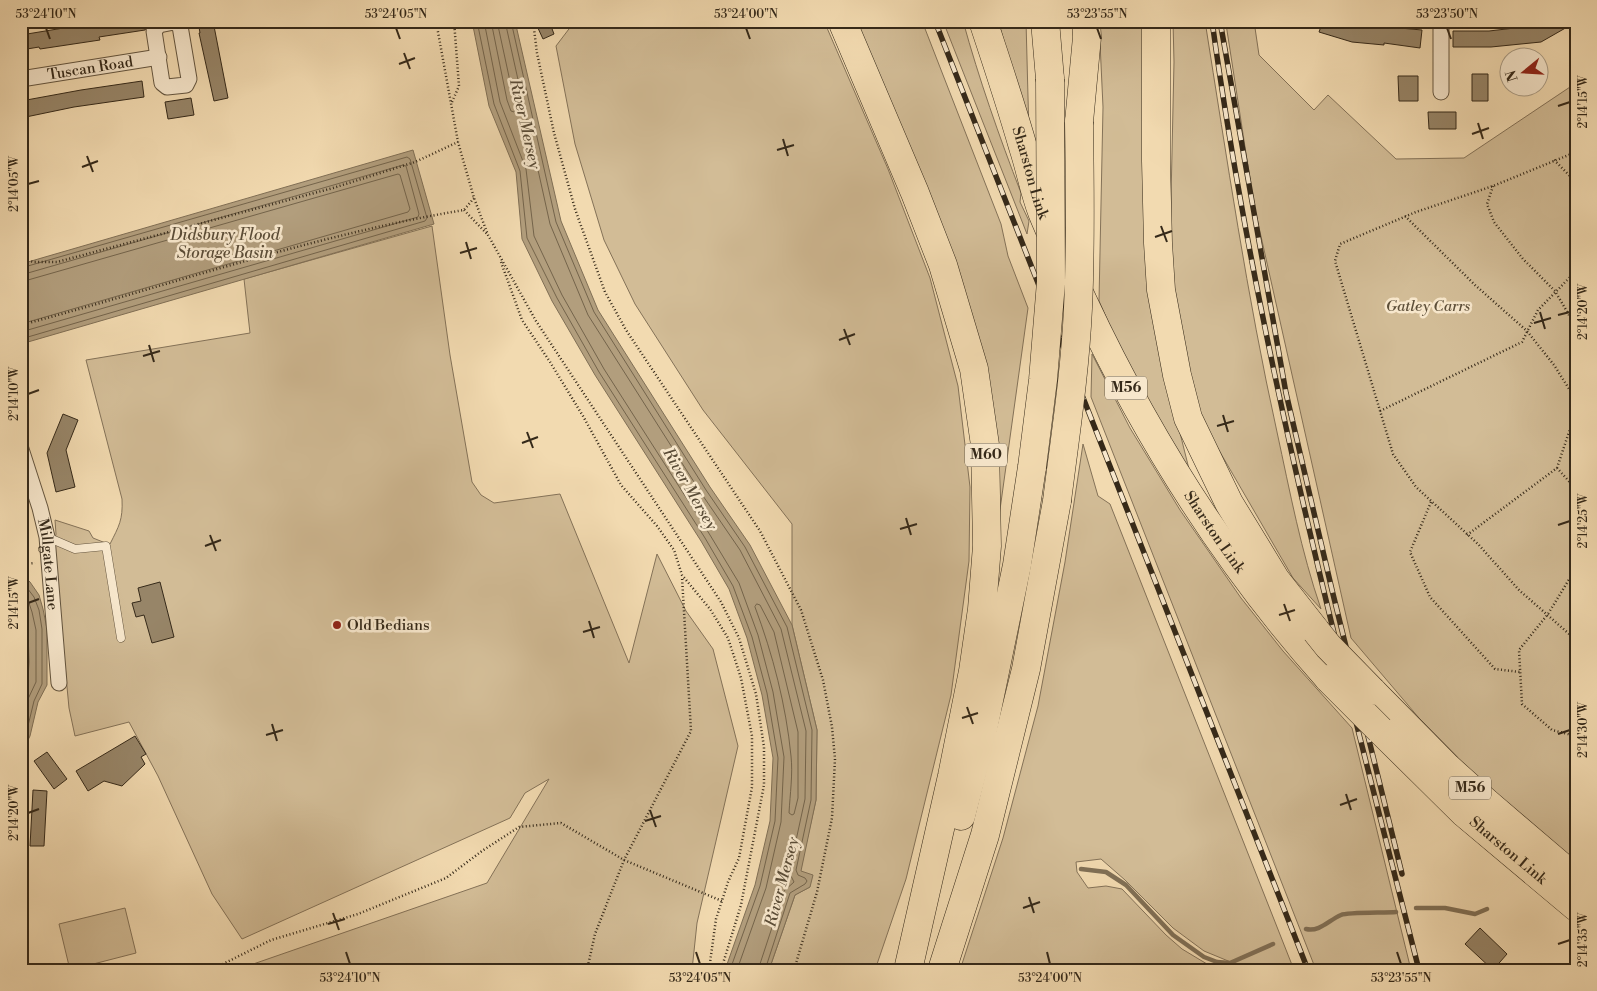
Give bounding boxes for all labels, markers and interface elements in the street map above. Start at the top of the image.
text: 53°24'10"N [16,7,76,22]
text: 53°24'05"N [365,7,427,22]
text: 53°24'00"N [714,7,778,22]
text: 53°23'55"N [1067,7,1127,22]
text: 53°23'50"N [1416,7,1478,22]
north arrow [1500,48,1550,98]
street label: Tuscan Road [46,52,135,84]
text: N [1502,68,1523,84]
text: 2°14'15"W [1576,74,1591,129]
water label: River Mersey [505,76,545,172]
street label: Sharston Link [1008,124,1054,223]
text: 2°14'05"W [7,155,22,212]
water label: Didsbury Flood Storage Basin [169,225,281,263]
text: 2°14'20"W [1576,283,1591,340]
park label: Gatley Carrs [1386,297,1471,316]
text: 2°14'10"W [7,366,22,421]
road number: M56 [1105,376,1147,399]
water label: River Mersey [658,443,722,534]
road number: M60 [965,444,1007,466]
street label: Sharston Link [1180,487,1250,578]
text: 2°14'25"W [1576,492,1591,548]
street label: Millgate Lane [33,516,62,611]
text: 2°14'15"W [7,575,22,630]
place label: Old Bedians [347,616,429,635]
marker: Old Bedians [331,619,343,631]
text: 2°14'30"W [1576,701,1591,758]
road number: M56 [1449,776,1491,800]
text: 2°14'20"W [7,784,22,841]
street label: Sharston Link [1466,812,1552,889]
water label: River Mersey [760,834,804,930]
text: 2°14'35"W [1576,912,1591,967]
text: 53°24'10"N [320,971,380,986]
text: 53°24'05"N [669,971,731,986]
text: 53°24'00"N [1018,971,1082,986]
text: 53°23'55"N [1371,971,1431,986]

